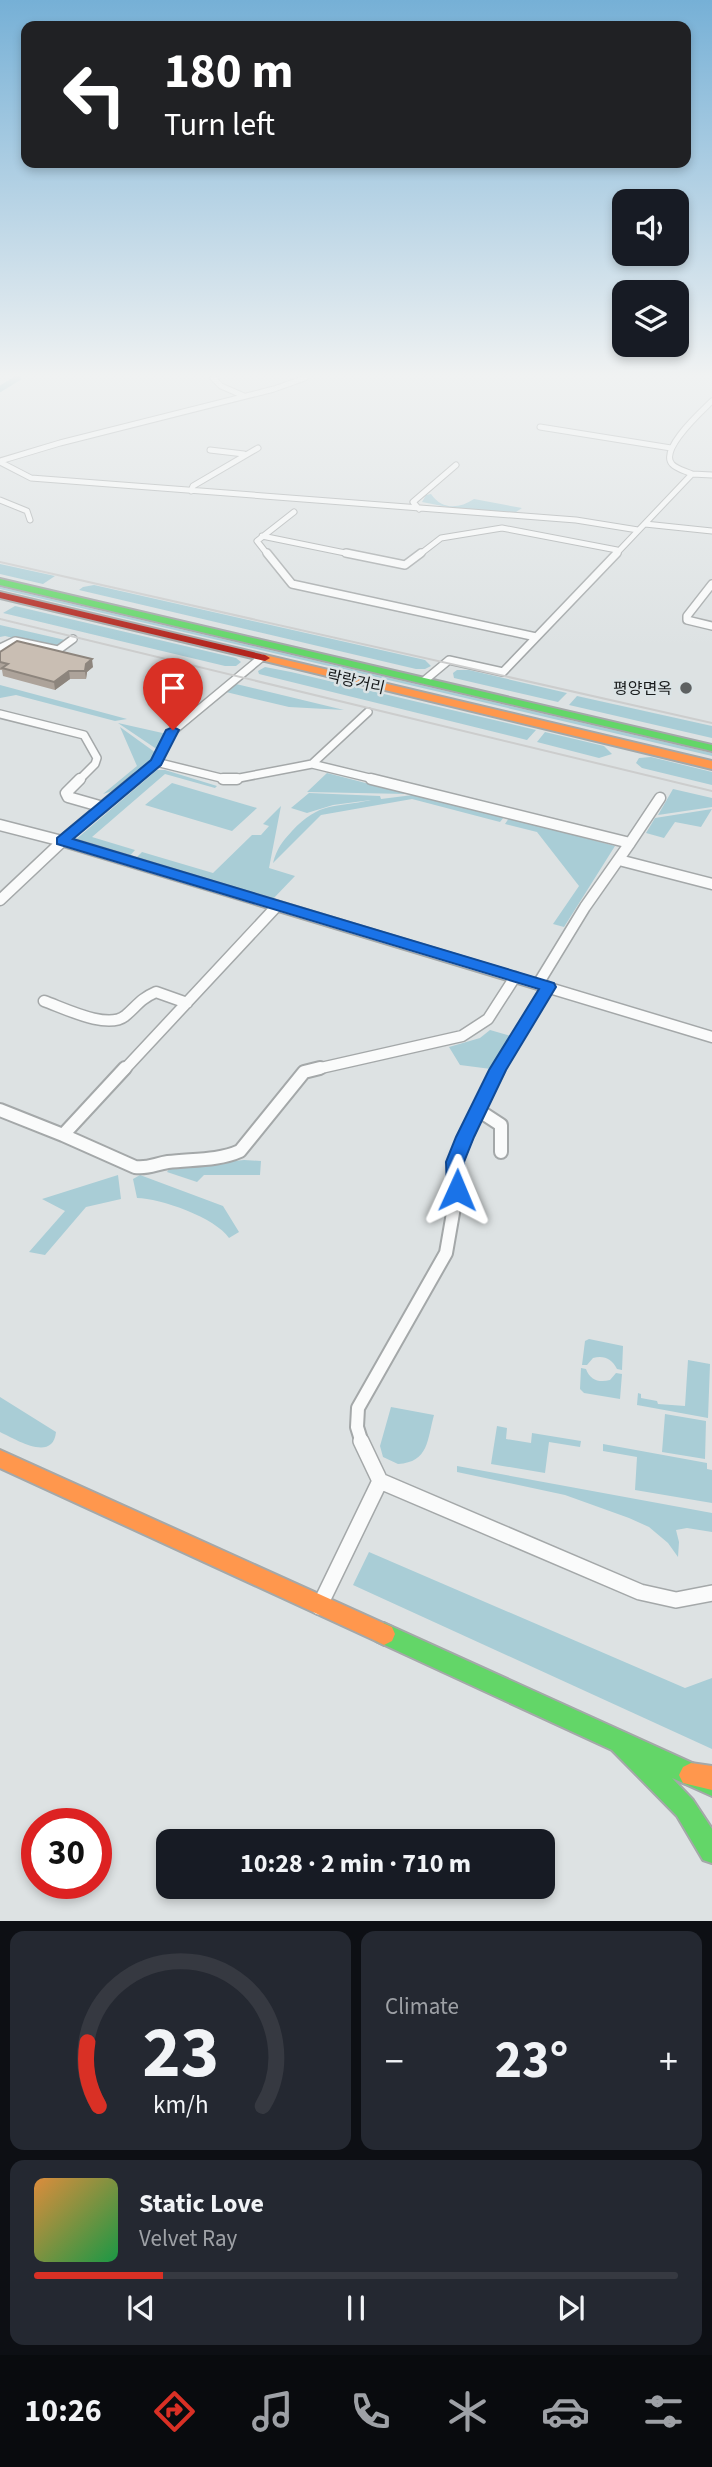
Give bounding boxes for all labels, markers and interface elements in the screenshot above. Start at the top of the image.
text: 180 m [164,37,293,107]
icon: left [49,49,140,140]
text: Turn left [164,102,275,148]
map controls [612,189,689,357]
button: sound [612,189,689,266]
button: layers [612,280,689,357]
pin [143,658,203,730]
street label: 락랑거리 [325,665,387,699]
icon: arrive [154,669,192,707]
place label: 평양면옥 [613,678,672,700]
marker: 평양면옥 [678,680,694,696]
position arrow [420,1153,494,1227]
speed limit sign: 30 [21,1808,112,1899]
text: 10:28 · 2 min · 710 m [240,1845,471,1882]
text: Climate [385,1990,459,2023]
text: 23 [142,2002,219,2106]
text: 23° [495,2024,568,2098]
text: − [385,2035,404,2089]
text: + [659,2035,678,2089]
text: km/h [153,2087,208,2123]
text: Static Love [139,2185,264,2222]
text: Velvet Ray [139,2222,237,2255]
icon: previous [122,2289,160,2327]
icon: pause [337,2289,375,2327]
icon: next [552,2289,590,2327]
icon: directions [150,2387,199,2436]
icon: music [248,2387,297,2436]
icon: phone [346,2387,395,2436]
icon: climate [443,2387,492,2436]
icon: car [541,2387,590,2436]
icon: filters [639,2387,688,2436]
text: 10:26 [24,2388,102,2434]

